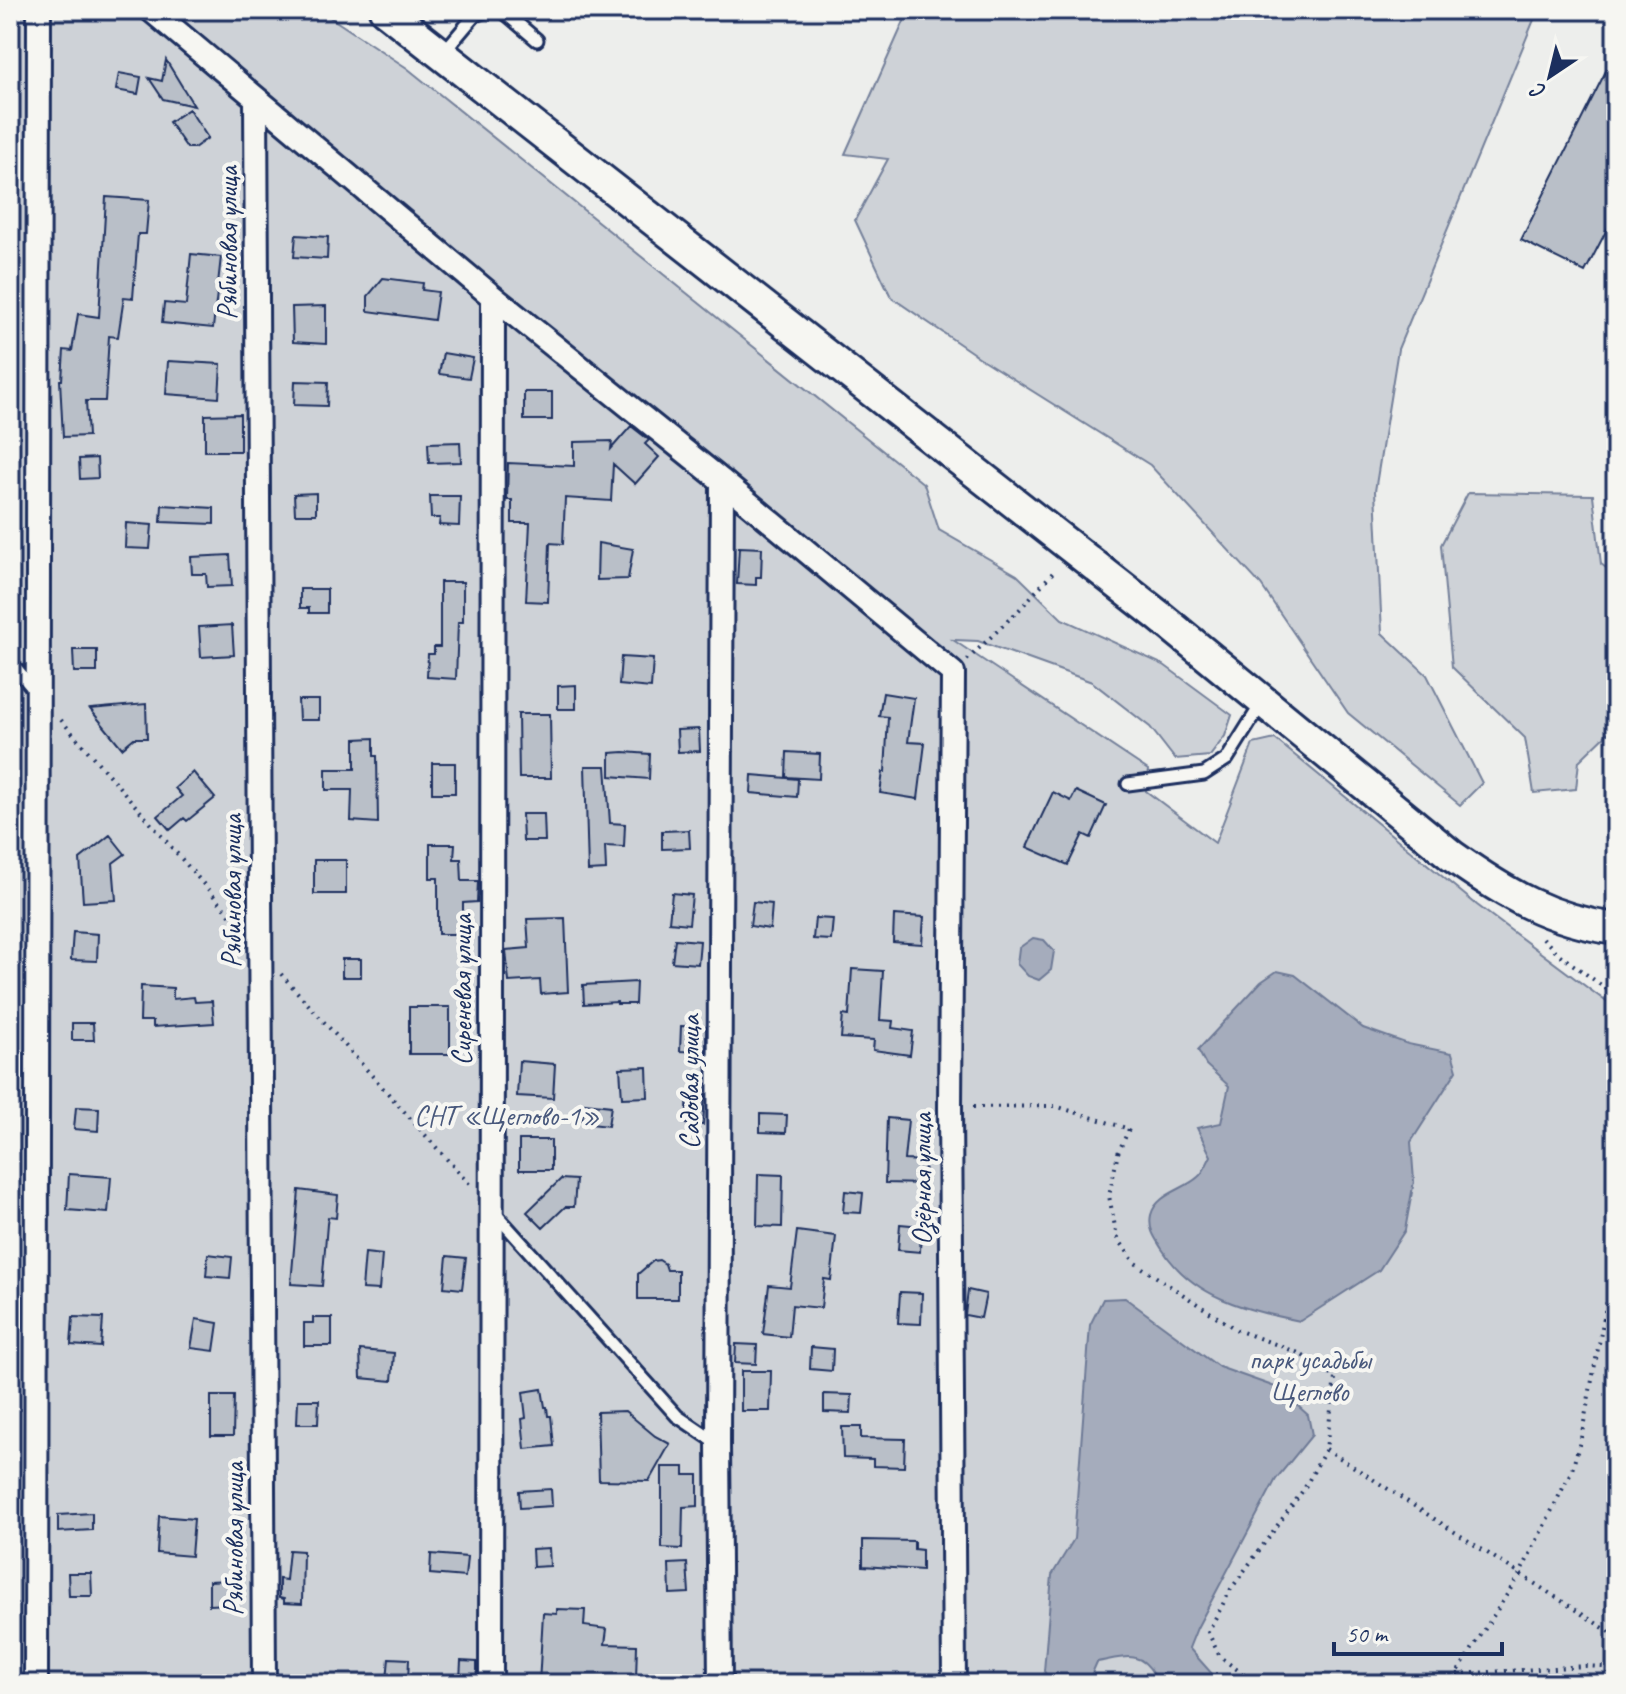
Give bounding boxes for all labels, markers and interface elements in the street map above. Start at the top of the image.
north arrow [1510,36,1590,116]
text: С [1524,75,1552,106]
street label: Рябиновая улица [210,164,245,320]
street label: Рябиновая улица [214,812,249,968]
street label: Сиреневая улица [444,913,479,1066]
street label: Садовая улица [672,1013,707,1149]
park label: СНТ «Щеглово-1» [414,1098,600,1133]
street label: Озёрная улица [904,1111,940,1245]
park label: парк усадьбы Щеглово [1249,1342,1373,1409]
street label: Рябиновая улица [216,1460,251,1616]
scale bar [1334,1606,1502,1656]
text: 50 m [1346,1619,1389,1649]

